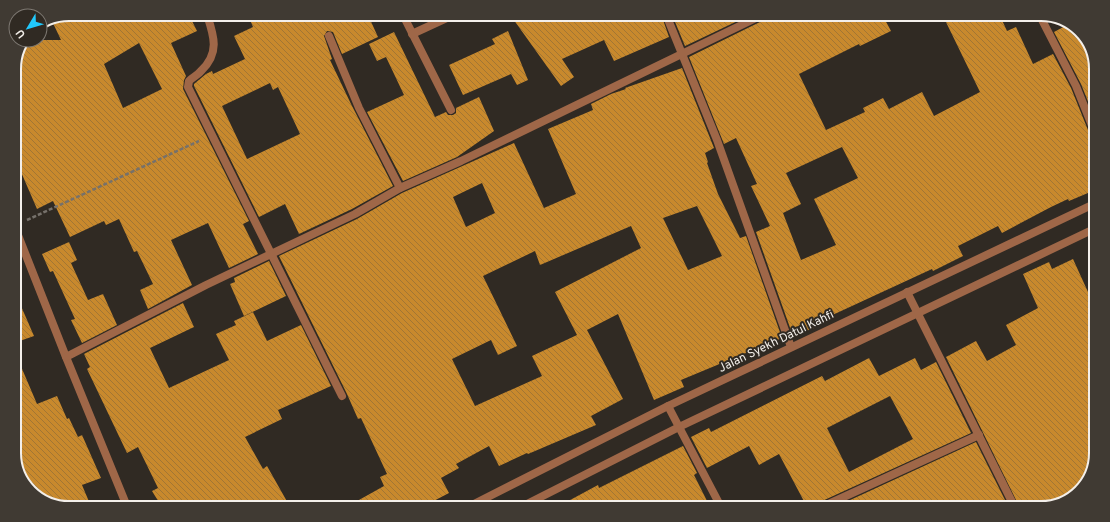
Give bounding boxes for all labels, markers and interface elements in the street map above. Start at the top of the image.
north arrow [8,8,48,48]
text: U [13,26,29,41]
street label: Jalan Syekh Datul Kahfi [716,307,837,377]

